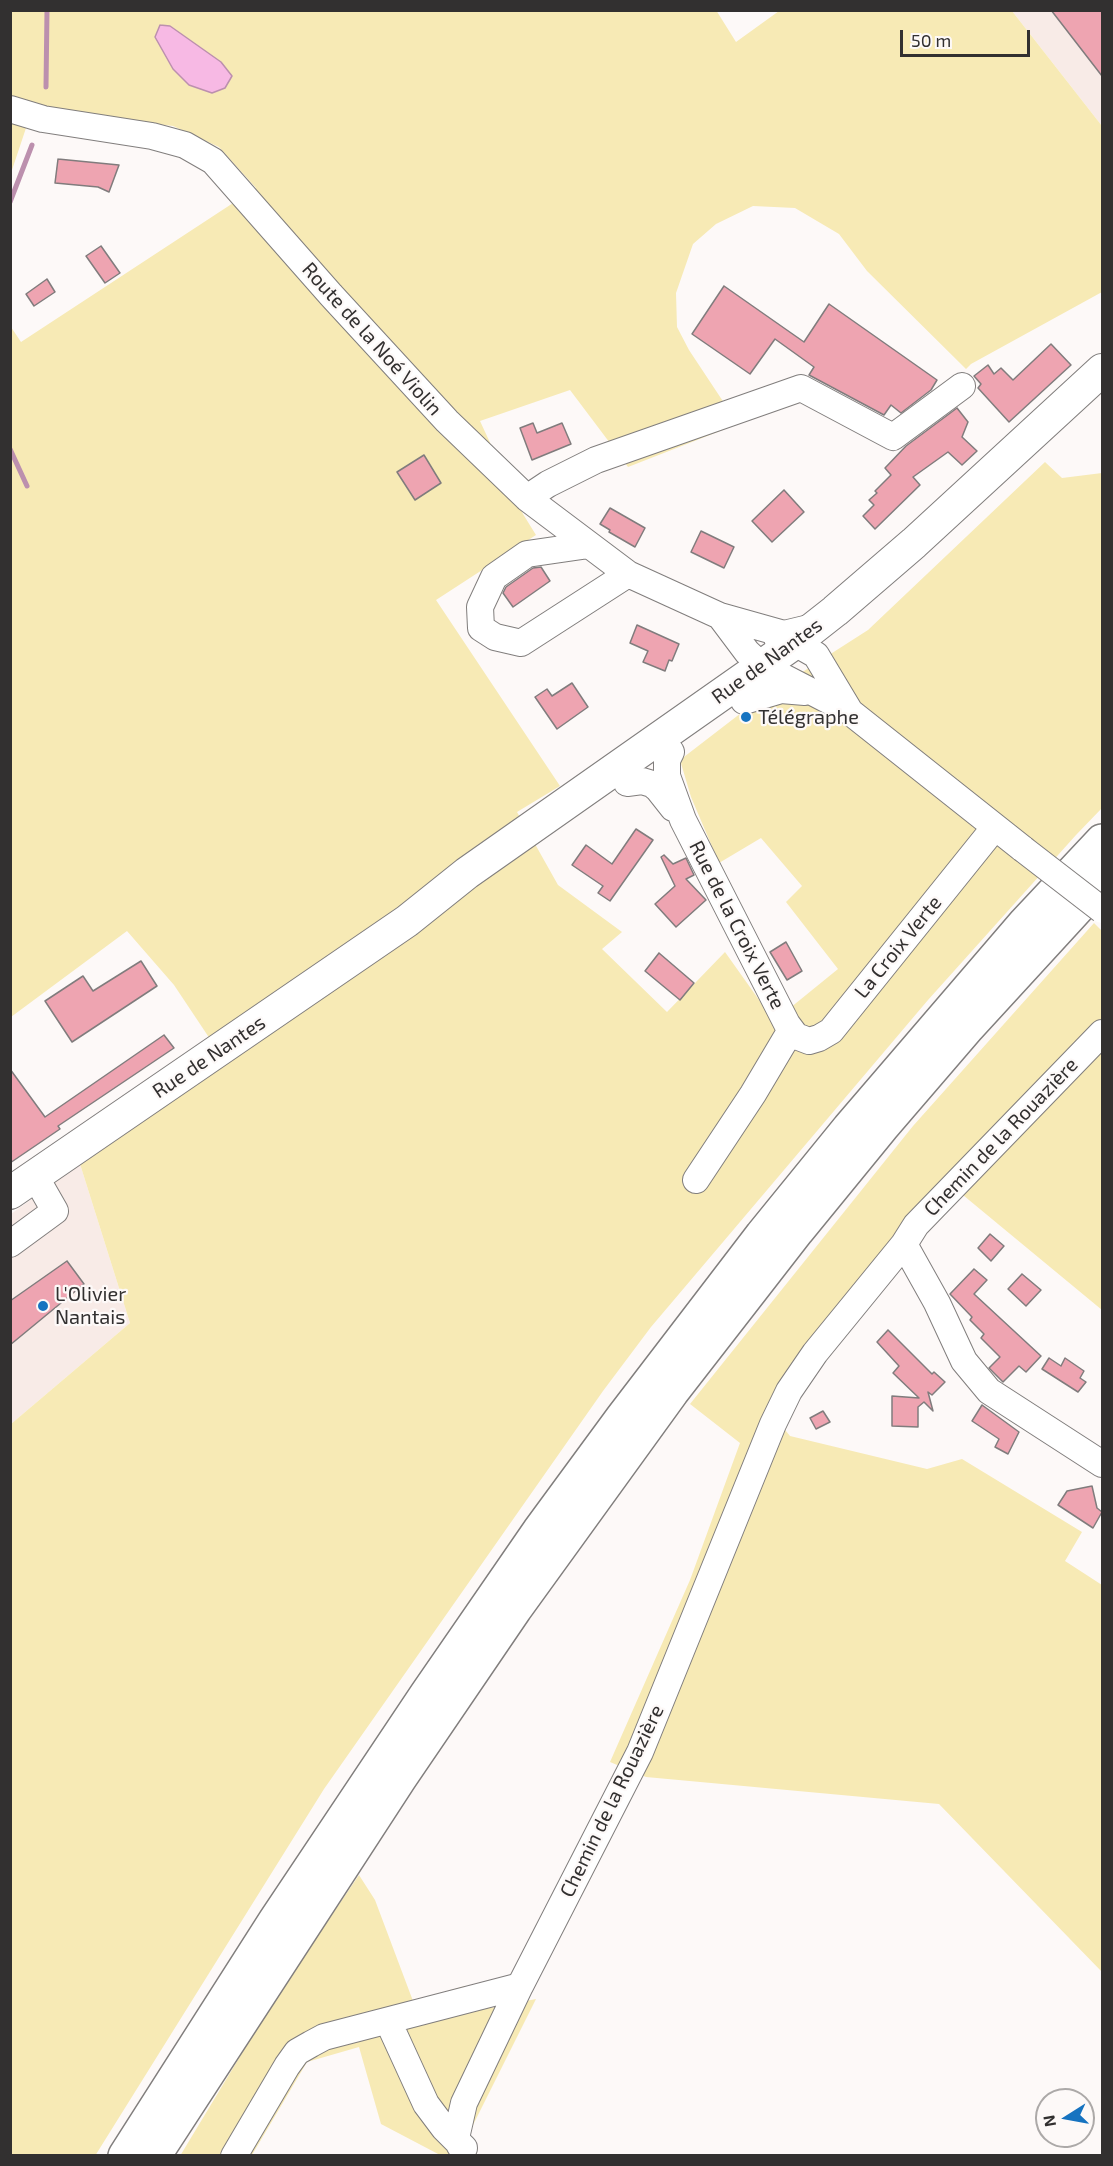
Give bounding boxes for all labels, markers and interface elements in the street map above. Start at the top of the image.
scale bar [903,18,1034,56]
text: 50 m [911,29,951,51]
street label: Route de la Noé Violin [297,258,447,420]
street label: Rue de Nantes [707,613,827,709]
place label: Télégraphe [758,705,859,729]
marker: Télégraphe [739,710,753,724]
street label: Rue de la Croix Verte [684,837,790,1013]
street label: La Croix Verte [849,891,947,1003]
street label: Rue de Nantes [148,1010,270,1104]
street label: Chemin de la Rouazière [919,1053,1083,1221]
place label: L'Olivier Nantais [55,1282,126,1329]
marker: L'Olivier Nantais [36,1299,50,1313]
street label: Chemin de la Rouazière [555,1701,669,1901]
north arrow [1035,2088,1095,2148]
text: N [1038,2114,1059,2129]

